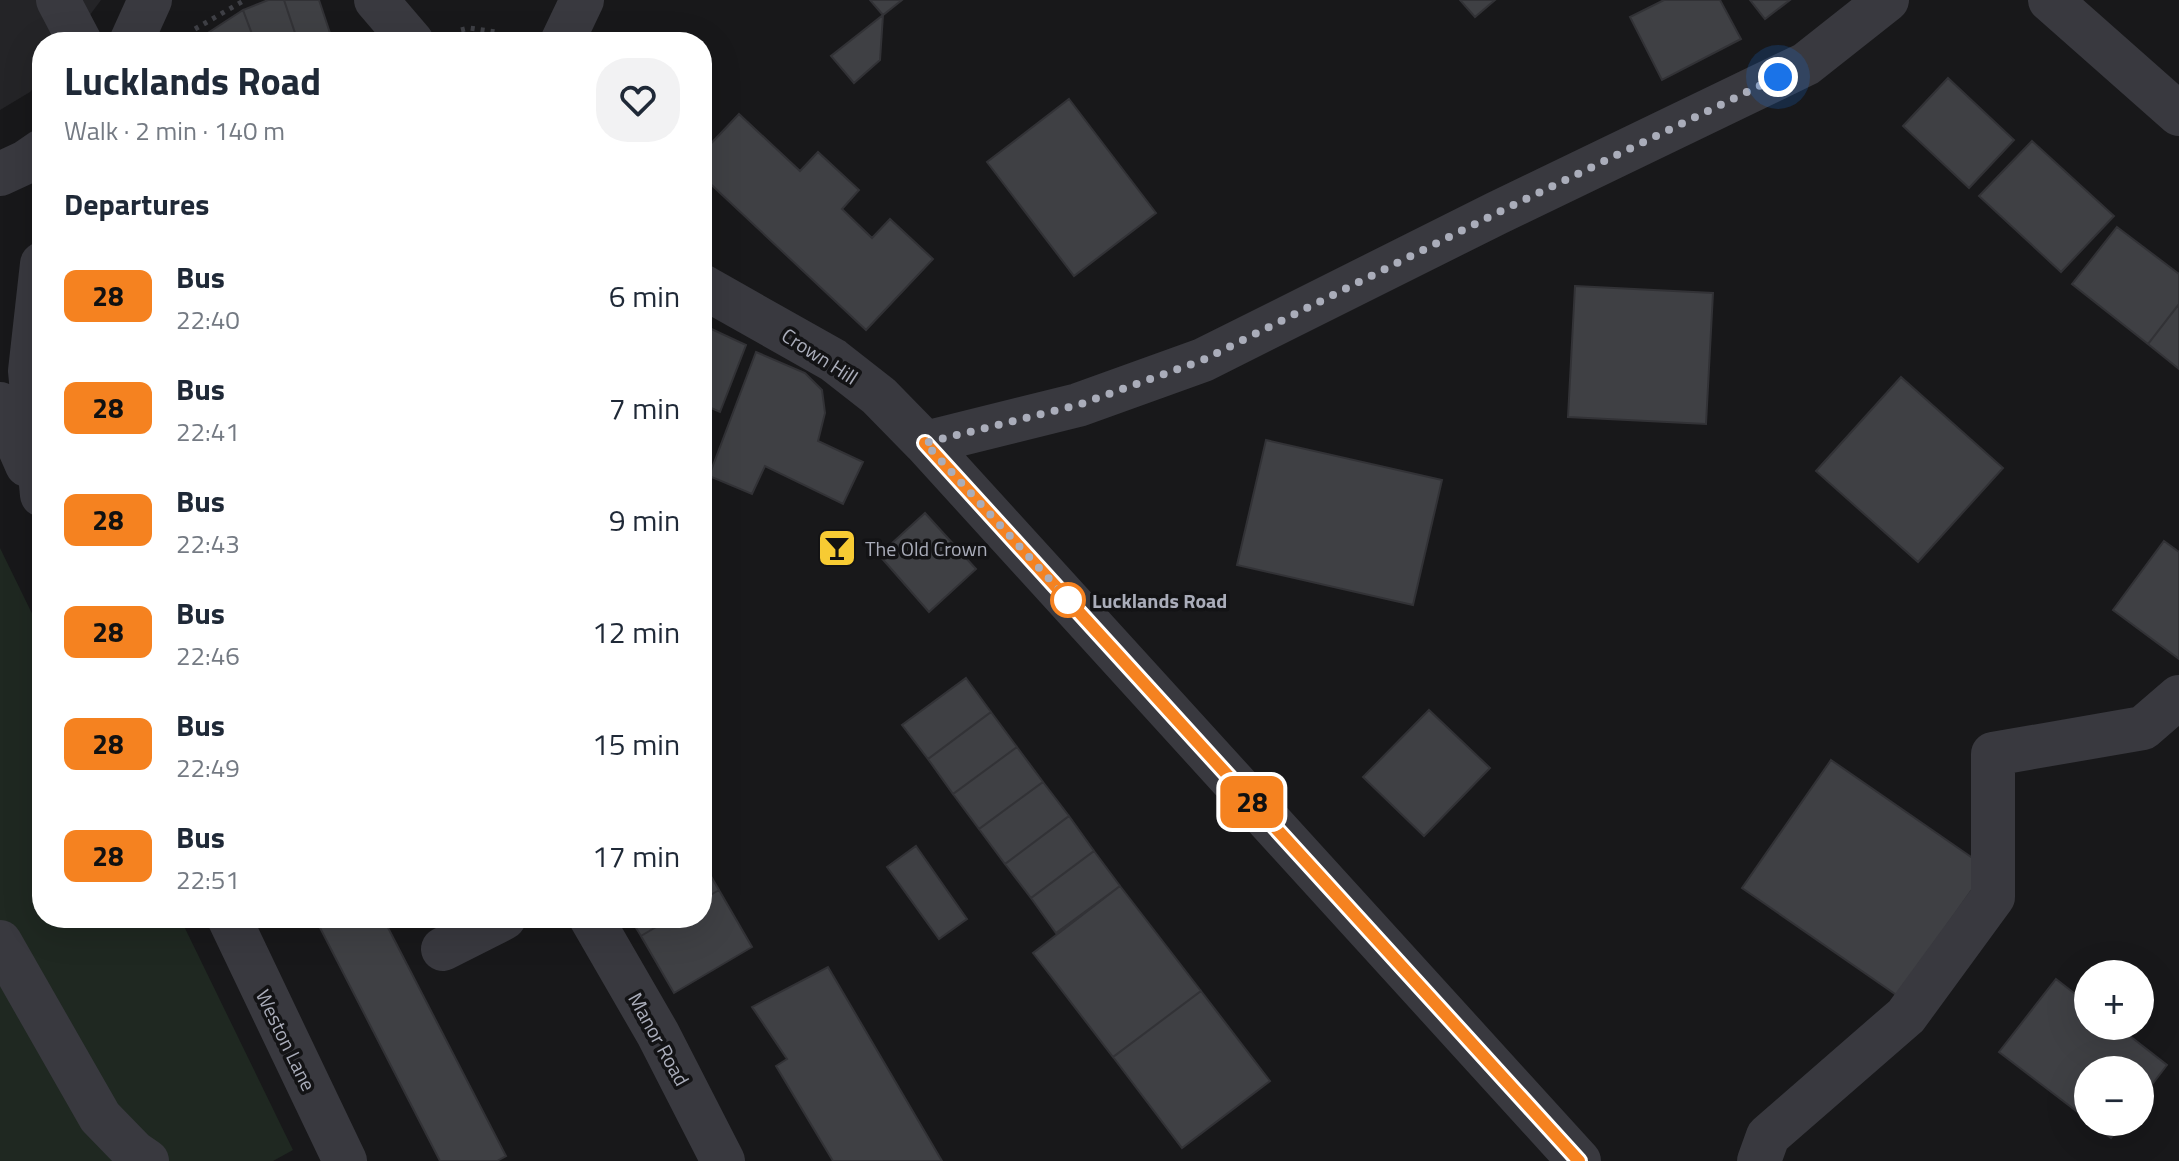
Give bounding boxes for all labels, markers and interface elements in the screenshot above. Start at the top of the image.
text: Lucklands Road [64,52,321,110]
your location [1758,57,1798,97]
button: heart [596,58,680,142]
text: Walk · 2 min · 140 m [64,111,285,150]
text: Departures [64,181,209,227]
text: Bus [176,254,225,300]
text: 6 min [609,273,680,319]
text: 28 [92,274,124,317]
text: 22:40 [176,300,240,339]
street label: Crown Hill [776,320,864,392]
text: Bus [176,366,225,412]
text: 7 min [609,385,680,431]
text: 28 [92,386,124,429]
text: 22:41 [176,412,240,451]
text: Bus [176,478,225,524]
text: 9 min [609,497,680,543]
text: 28 [92,498,124,541]
text: 22:43 [176,524,240,563]
bar icon: The Old Crown [816,527,858,569]
place label: The Old Crown [865,533,988,564]
marker: Lucklands Road [1051,583,1085,617]
place label: Lucklands Road [1092,585,1227,616]
text: Bus [176,590,225,636]
text: 12 min [592,609,680,655]
text: 28 [92,610,124,653]
text: 22:46 [176,636,240,675]
text: Bus [176,702,225,748]
text: 15 min [592,721,680,767]
text: 28 [92,722,124,765]
text: 22:49 [176,748,240,787]
line badge: 28 [1216,776,1288,828]
text: 28 [1236,780,1268,823]
text: Bus [176,814,225,860]
text: 17 min [592,833,680,879]
text: 28 [92,834,124,877]
text: 22:51 [176,860,240,899]
map controls [2074,960,2154,1136]
button: + [2074,960,2154,1040]
street label: Weston Lane [248,984,324,1096]
street label: Manor Road [621,987,697,1091]
button: − [2074,1056,2154,1136]

